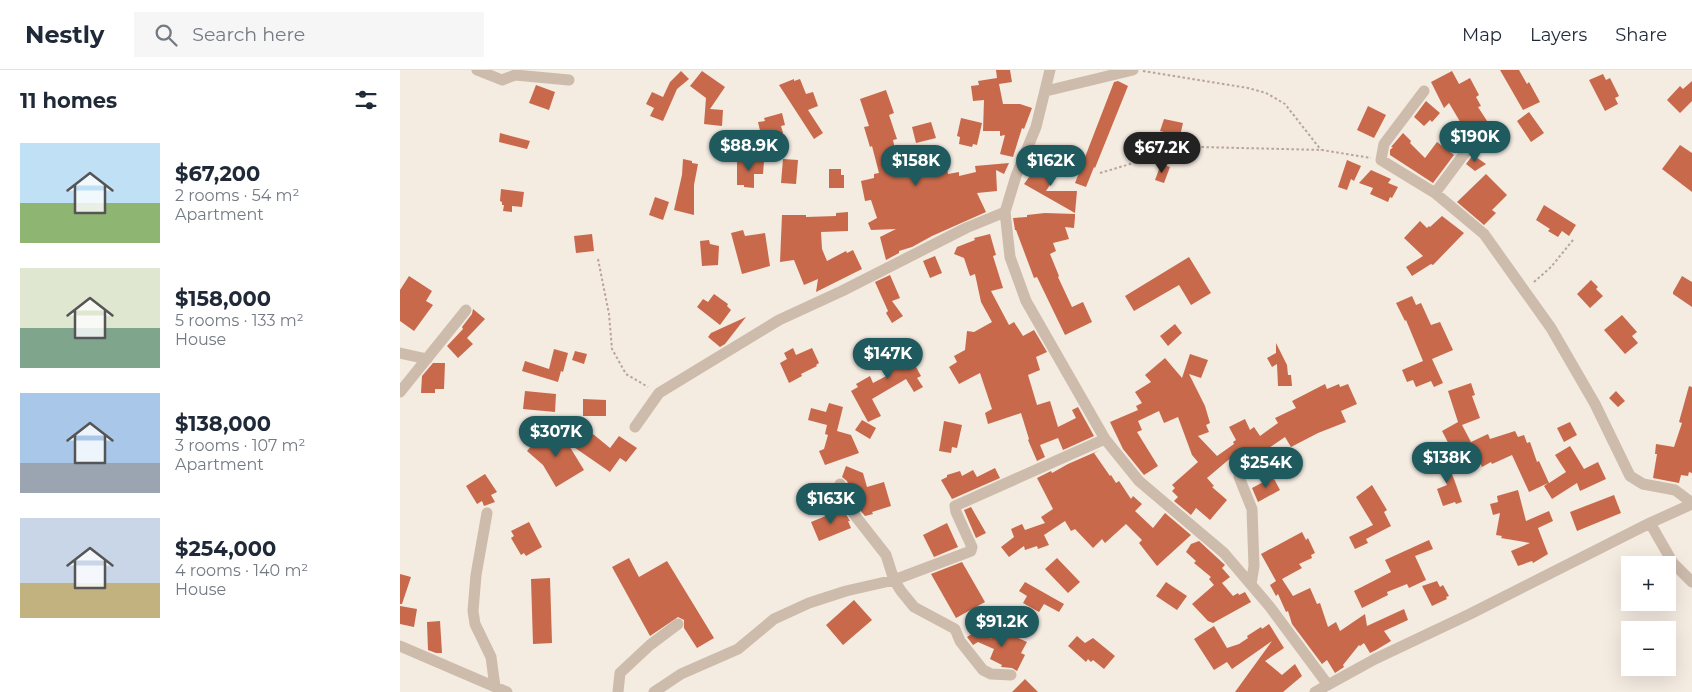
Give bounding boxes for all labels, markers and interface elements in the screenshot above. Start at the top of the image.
search box [134,12,484,57]
text: Nestly [25,20,104,49]
icon: search [152,21,180,49]
text: Search here [192,23,305,46]
text: Map [1462,24,1502,46]
text: Layers [1530,24,1587,46]
text: Share [1615,24,1667,46]
icon: filters [352,86,380,114]
text: 11 homes [20,88,117,113]
pin: $190K [1440,121,1510,163]
text: $190K [1450,127,1500,146]
pin: $88.9K [708,129,790,172]
pin: $67.2K [1121,132,1203,174]
text: $88.9K [720,136,778,155]
text: $67.2K [1134,138,1190,157]
pin: $158K [881,144,951,187]
pin: $162K [1016,144,1086,187]
text: $158K [892,151,940,170]
text: $162K [1027,151,1075,170]
text: $67,200 [175,161,260,186]
icon: home [60,163,120,223]
text: 2 rooms · 54 m² [175,186,299,205]
text: Apartment [175,205,264,224]
text: $158,000 [175,286,271,311]
icon: home [60,288,120,348]
text: 5 rooms · 133 m² [175,311,304,330]
text: House [175,330,226,349]
pin: $147K [853,338,923,380]
text: $147K [864,344,912,363]
text: $138,000 [175,411,271,436]
icon: home [60,413,120,473]
pin: $307K [521,416,591,458]
text: $307K [530,422,582,441]
text: 3 rooms · 107 m² [175,436,305,455]
pin: $138K [1412,442,1482,484]
pin: $254K [1231,446,1301,489]
text: $138K [1423,448,1471,467]
text: $254K [1240,453,1292,472]
text: Apartment [175,455,264,474]
pin: $163K [796,482,866,525]
text: $163K [807,489,855,508]
text: $254,000 [175,536,276,561]
icon: home [60,538,120,598]
map controls [1621,556,1676,676]
button: + [1621,556,1676,611]
text: 4 rooms · 140 m² [175,561,308,580]
text: House [175,580,226,599]
pin: $91.2K [961,606,1043,648]
text: $91.2K [976,612,1028,631]
button: − [1621,621,1676,676]

